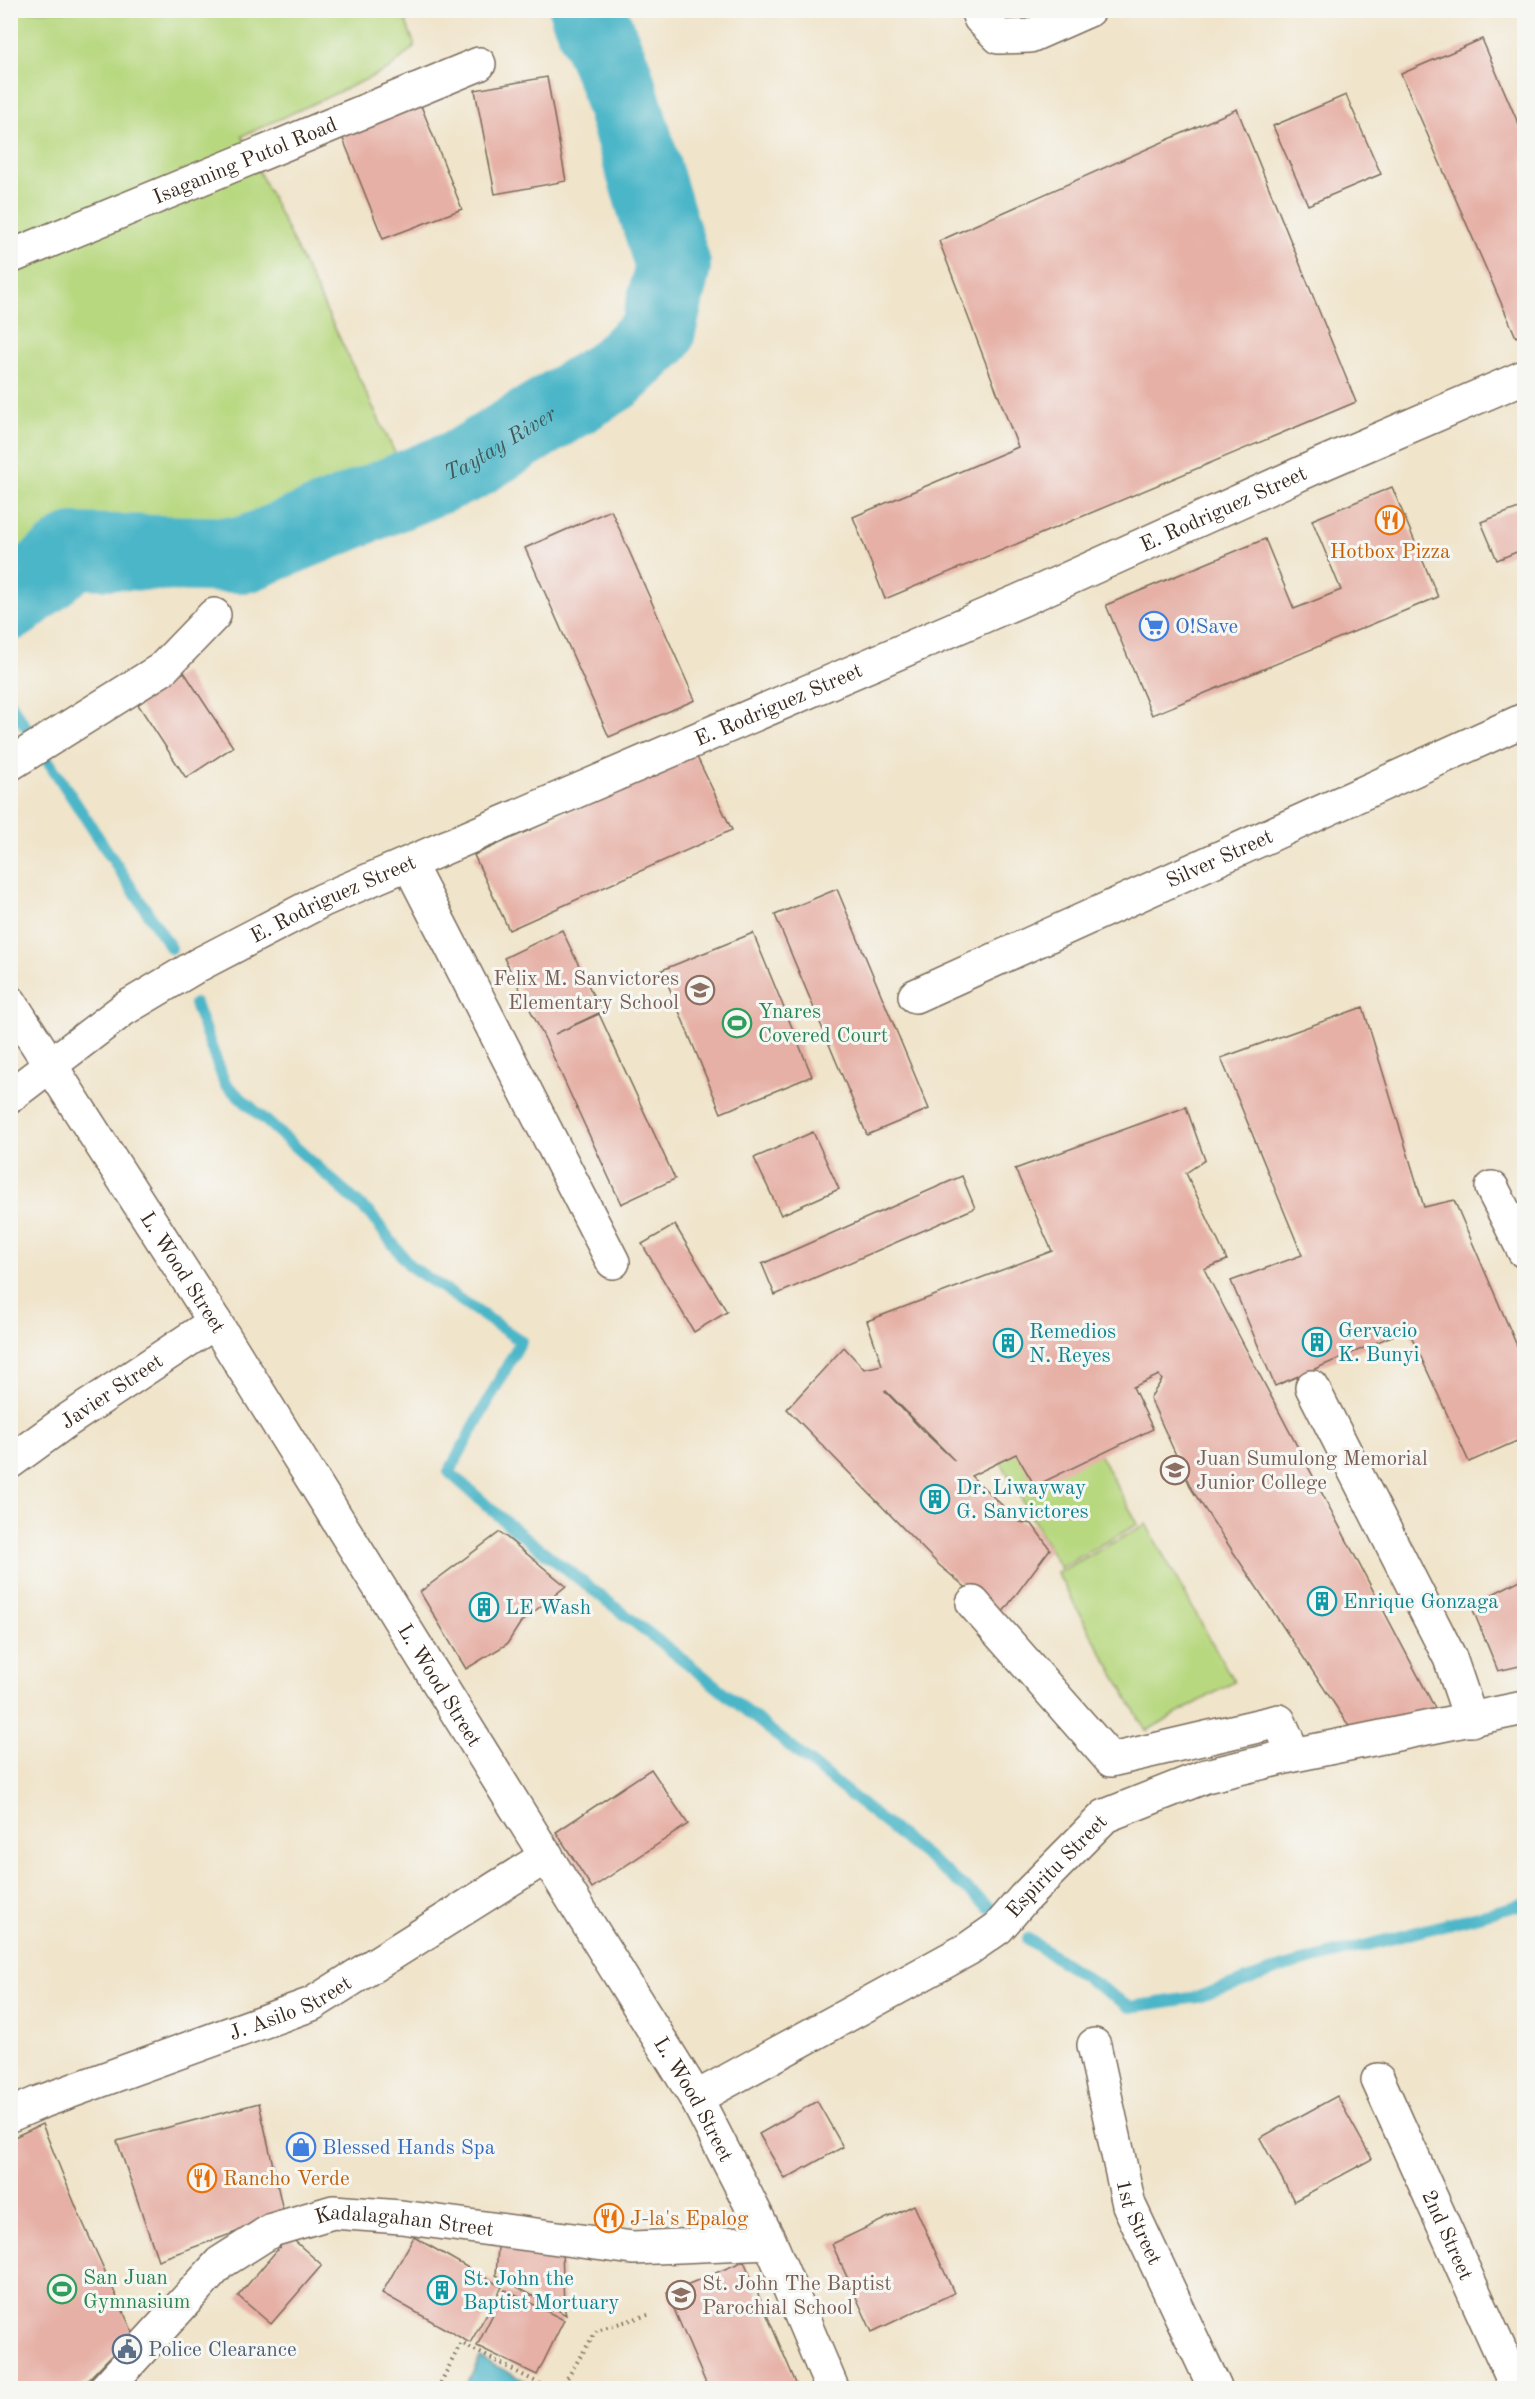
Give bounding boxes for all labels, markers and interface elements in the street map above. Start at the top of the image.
street label: Isaganing Putol Road [150,115,340,209]
water label: Taytay River [441,403,561,485]
street label: E. Rodriguez Street [1137,463,1310,557]
restaurant icon: Hotbox Pizza [1374,504,1406,536]
place label: Hotbox Pizza [1330,542,1450,563]
supermarket icon: O!Save [1138,610,1170,642]
place label: O!Save [1175,617,1238,638]
street label: E. Rodriguez Street [692,660,866,751]
street label: Silver Street [1163,826,1276,893]
street label: E. Rodriguez Street [247,852,419,948]
place label: Felix M. Sanvictores Elementary School [493,969,679,1014]
school or university icon: Felix M. Sanvictores Elementary School [684,974,716,1006]
place label: Ynares Covered Court [758,1002,888,1047]
sports icon: Ynares Covered Court [721,1007,753,1039]
street label: L. Wood Street [135,1209,228,1338]
place label: Gervacio K. Bunyi [1338,1321,1419,1366]
place label: Remedios N. Reyes [1029,1322,1116,1367]
building icon: Gervacio K. Bunyi [1301,1326,1333,1358]
building icon: Remedios N. Reyes [992,1327,1024,1359]
street label: Javier Street [58,1351,167,1434]
place label: Juan Sumulong Memorial Junior College [1196,1449,1428,1494]
school or university icon: Juan Sumulong Memorial Junior College [1159,1454,1191,1486]
place label: Dr. Liwayway G. Sanvictores [956,1478,1089,1523]
building icon: Dr. Liwayway G. Sanvictores [919,1483,951,1515]
building icon: Enrique Gonzaga [1306,1585,1338,1617]
building icon: LE Wash [468,1591,500,1623]
place label: Enrique Gonzaga [1343,1592,1499,1613]
place label: LE Wash [505,1598,591,1619]
street label: L. Wood Street [393,1621,484,1751]
street label: Espiritu Street [1003,1811,1112,1922]
street label: J. Asilo Street [227,1973,356,2045]
street label: L. Wood Street [649,2034,736,2166]
shop icon: Blessed Hands Spa [285,2131,317,2163]
place label: Blessed Hands Spa [322,2138,495,2159]
restaurant icon: Rancho Verde [186,2162,218,2194]
place label: Rancho Verde [223,2169,350,2190]
street label: 1st Street [1112,2178,1165,2268]
street label: 2nd Street [1417,2187,1476,2284]
restaurant icon: J-la's Epalog [593,2202,625,2234]
street label: Kadalagahan Street [313,2203,495,2241]
place label: J-la's Epalog [630,2209,749,2230]
place label: San Juan Gymnasium [83,2268,190,2313]
place label: St. John the Baptist Mortuary [463,2269,619,2314]
sports icon: San Juan Gymnasium [46,2273,78,2305]
building icon: St. John the Baptist Mortuary [426,2274,458,2306]
place label: St. John The Baptist Parochial School [702,2274,892,2319]
school or university icon: St. John The Baptist Parochial School [665,2279,697,2311]
public building icon: Police Clearance [111,2333,143,2365]
place label: Police Clearance [148,2340,297,2361]

